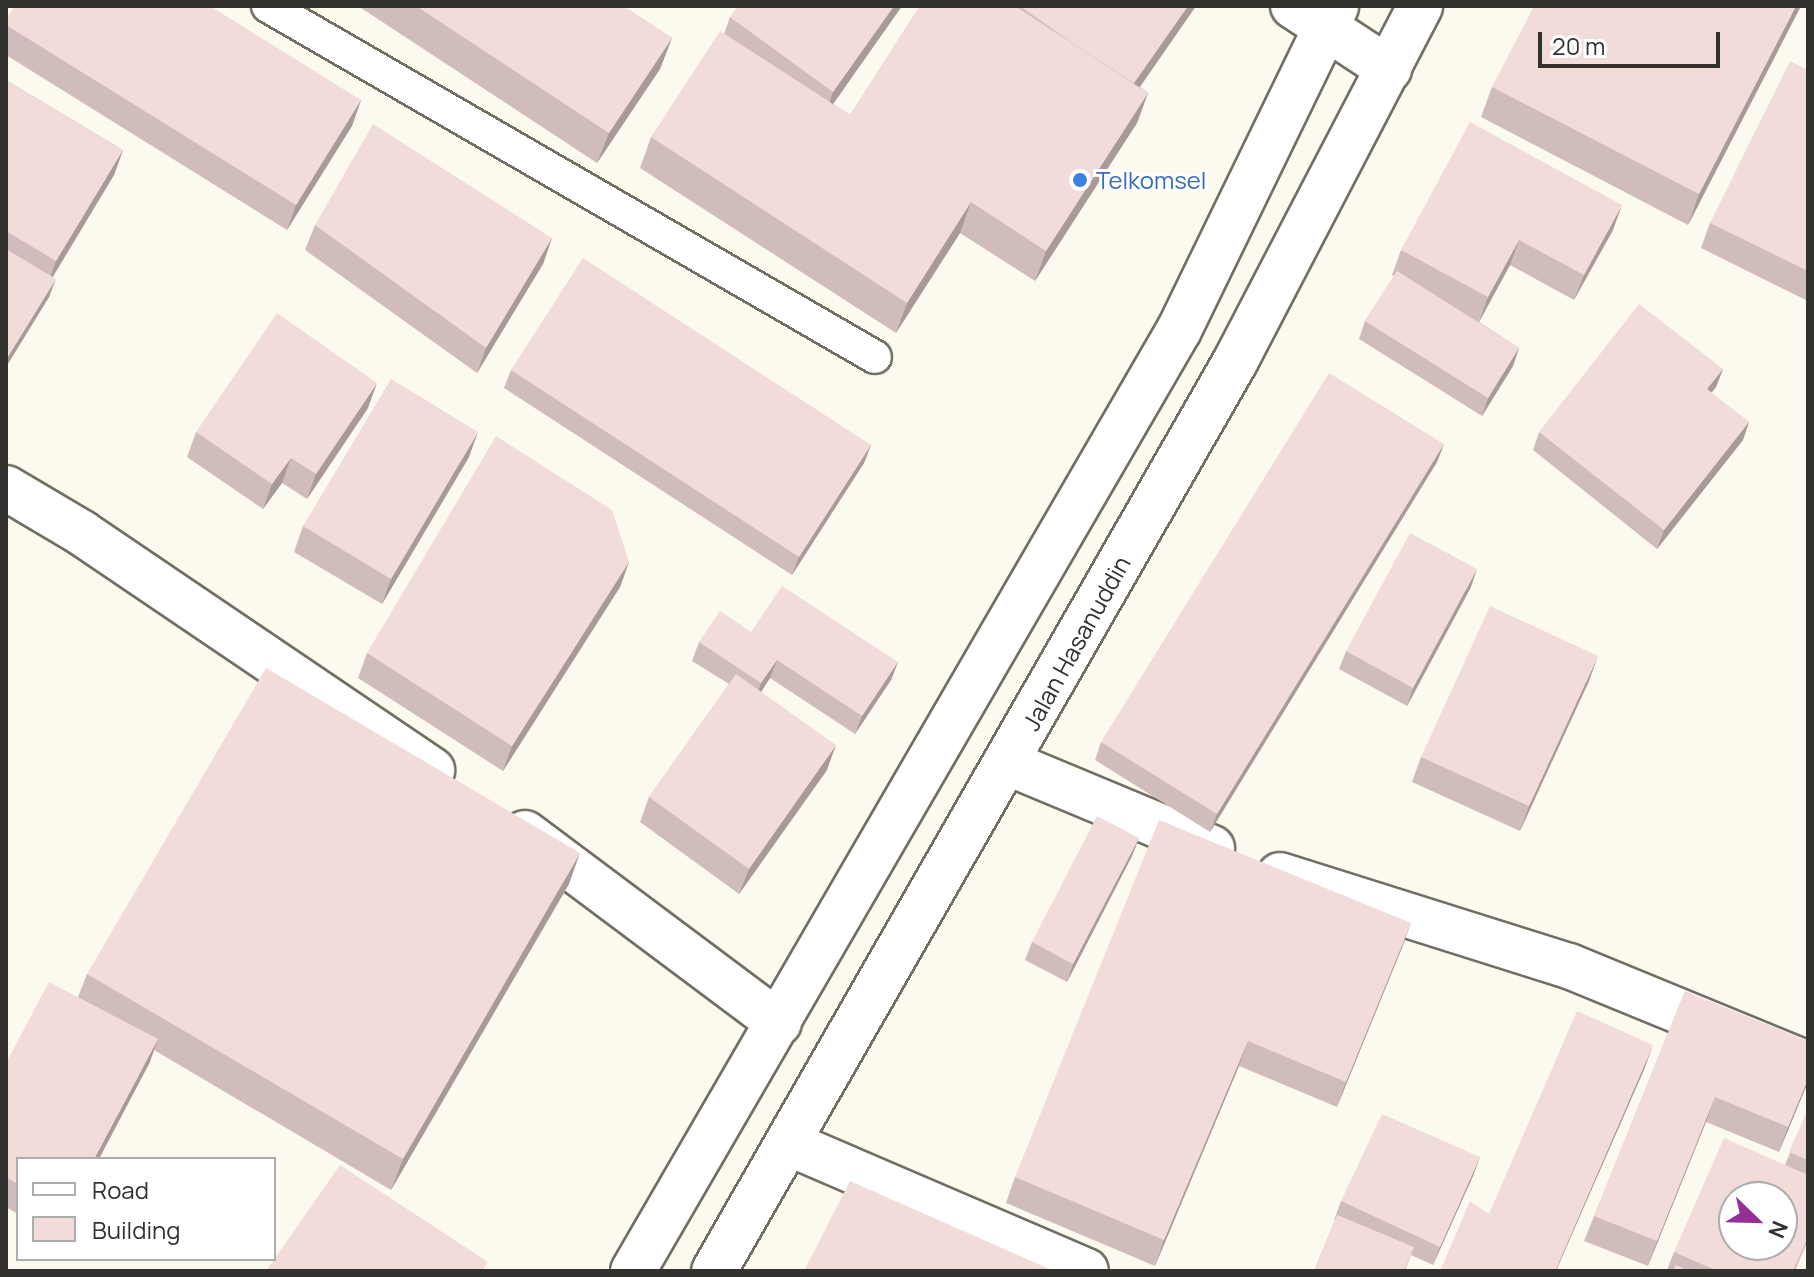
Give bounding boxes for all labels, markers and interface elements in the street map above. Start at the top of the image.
scale bar [1542,16,1724,66]
text: 20 m [1552,29,1605,62]
place label: Telkomsel [1096,166,1206,194]
marker: Telkomsel [1071,171,1089,189]
street label: Jalan Hasanuddin [1016,551,1136,735]
legend [16,1157,276,1261]
text: Road [92,1173,149,1206]
north arrow [1718,1181,1798,1261]
text: Building [92,1213,180,1246]
text: N [1761,1216,1795,1243]

